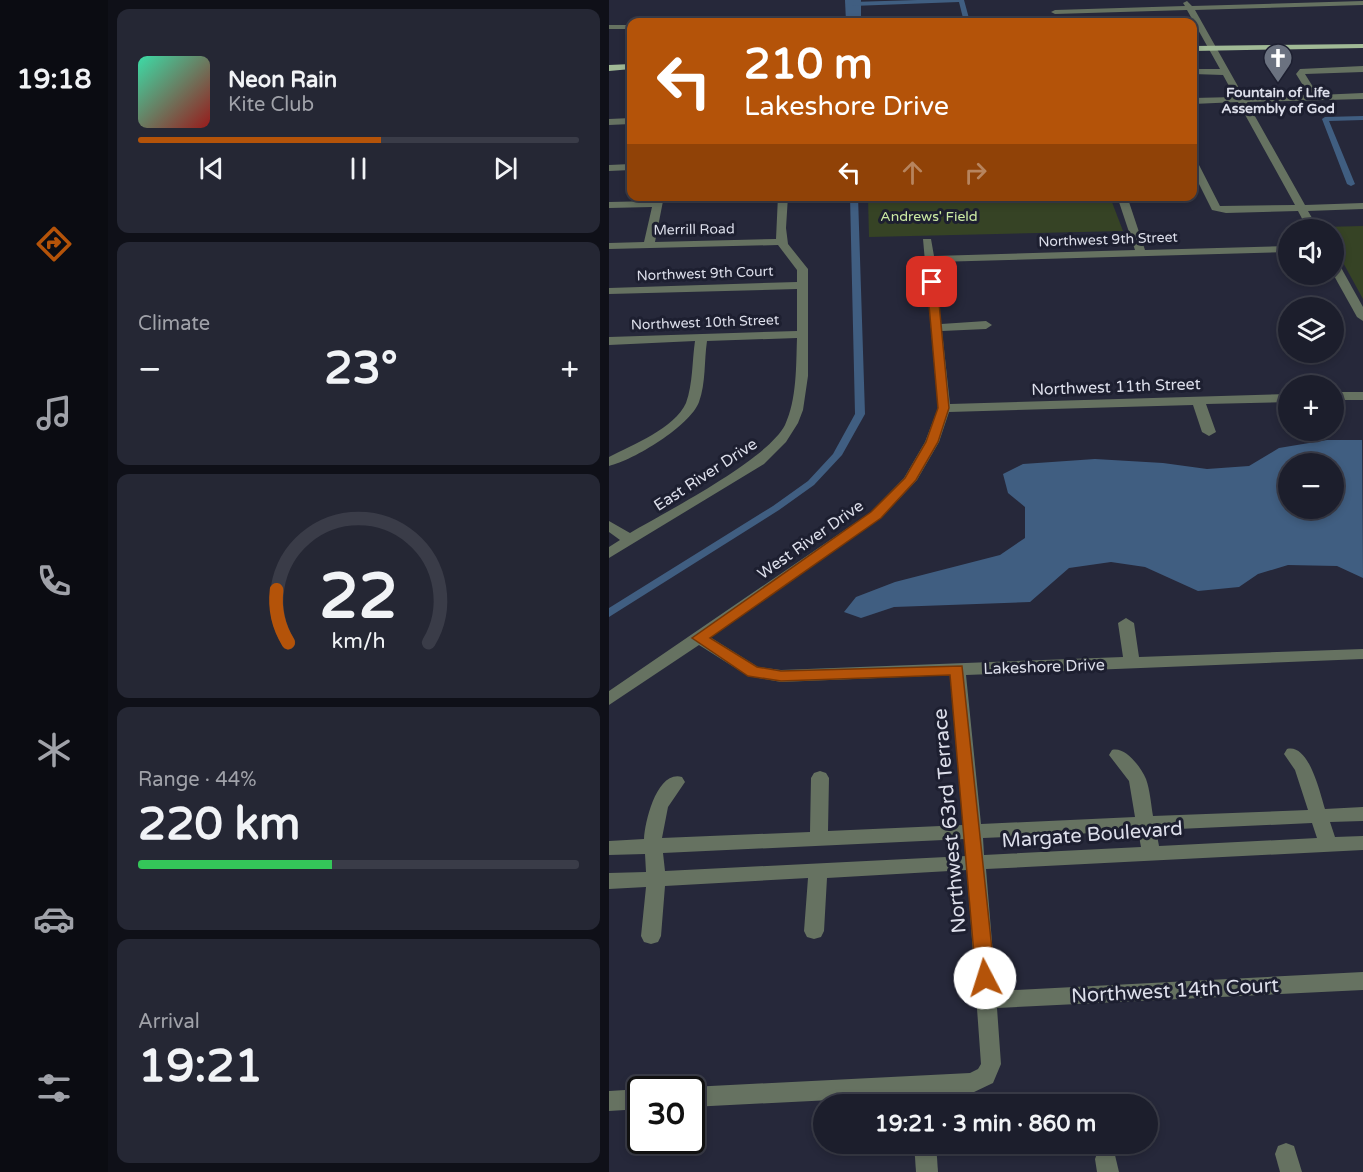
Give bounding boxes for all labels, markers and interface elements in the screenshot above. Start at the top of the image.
text: 210 m [744,39,873,90]
icon: left [645,42,723,120]
church icon: Fountain of Life Assembly of God [1262,42,1294,84]
text: 19:18 [17,63,91,96]
text: Neon Rain [228,67,337,93]
place label: Fountain of Life Assembly of God [1221,84,1335,117]
text: Lakeshore Drive [744,90,949,123]
text: Kite Club [228,93,314,117]
icon: previous [195,152,228,185]
icon: pause [342,152,375,185]
icon: next [489,152,522,185]
icon: left [833,156,866,189]
icon: ahead [896,156,929,189]
icon: right [959,156,992,189]
park label: Andrews' Field [880,208,978,225]
map controls [1278,219,1344,519]
button: sound [1278,219,1344,285]
street label: Merrill Road [653,220,735,239]
icon: directions [33,223,75,265]
street label: Northwest 9th Street [1038,229,1179,250]
pin [906,256,957,307]
street label: Northwest 9th Court [636,263,774,284]
icon: arrive [915,265,948,298]
button: layers [1278,297,1344,363]
street label: Northwest 10th Street [631,311,780,334]
text: Climate [138,312,210,336]
text: 23° [324,342,398,396]
text: − [138,350,162,389]
text: + [560,350,579,389]
street label: Northwest 11th Street [1031,374,1201,400]
button: + [1278,375,1344,441]
icon: music [33,392,75,434]
street label: East River Drive [650,434,761,516]
button: − [1278,453,1344,519]
street label: West River Drive [754,496,867,584]
icon: phone [33,560,75,602]
text: 22 [319,560,398,635]
text: km/h [332,628,385,654]
street label: Lakeshore Drive [983,655,1105,679]
street label: Northwest 63rd Terrace [928,707,972,934]
icon: climate [33,729,75,771]
text: Range · 44% [138,768,257,792]
text: 220 km [138,798,300,852]
street label: Margate Boulevard [1001,817,1183,853]
icon: car [33,898,75,940]
position arrow [953,946,1017,1010]
street label: Northwest 14th Court [1071,974,1280,1008]
text: Arrival [138,1010,200,1034]
text: 19:21 [138,1040,263,1094]
icon: filters [33,1067,75,1109]
speed limit sign: 30 [627,1076,705,1154]
text: 19:21 · 3 min · 860 m [875,1111,1096,1137]

